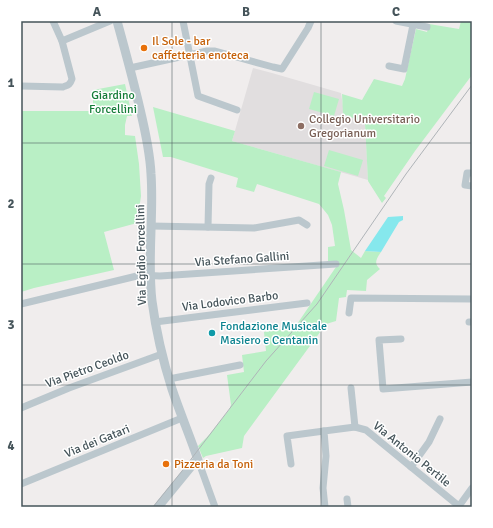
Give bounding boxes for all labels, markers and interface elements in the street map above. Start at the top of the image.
text: A [93,4,102,20]
text: B [242,4,250,20]
text: C [392,4,400,20]
place label: Il Sole - bar caffetteria enoteca [152,34,249,63]
marker: Il Sole - bar caffetteria enoteca [139,43,149,53]
text: 1 [7,75,15,91]
park label: Giardino Forcellini [89,88,137,117]
place label: Collegio Universitario Gregorianum [309,112,420,141]
marker: Collegio Universitario Gregorianum [296,121,306,131]
text: 2 [7,196,15,212]
street label: Via Egidio Forcellini [133,204,150,306]
street label: Via Stefano Gallini [194,249,290,270]
street label: Via Lodovico Barbo [181,288,279,315]
text: 3 [7,317,15,333]
place label: Fondazione Musicale Masiero e Centanin [220,319,327,348]
marker: Fondazione Musicale Masiero e Centanin [207,328,217,338]
street label: Via Pietro Ceoldo [43,347,131,392]
street label: Via Antonio Pertile [370,418,454,490]
street label: Via dei Gatari [62,422,132,461]
text: 4 [7,438,15,454]
place label: Pizzeria da Toni [174,457,253,472]
marker: Pizzeria da Toni [161,459,171,469]

